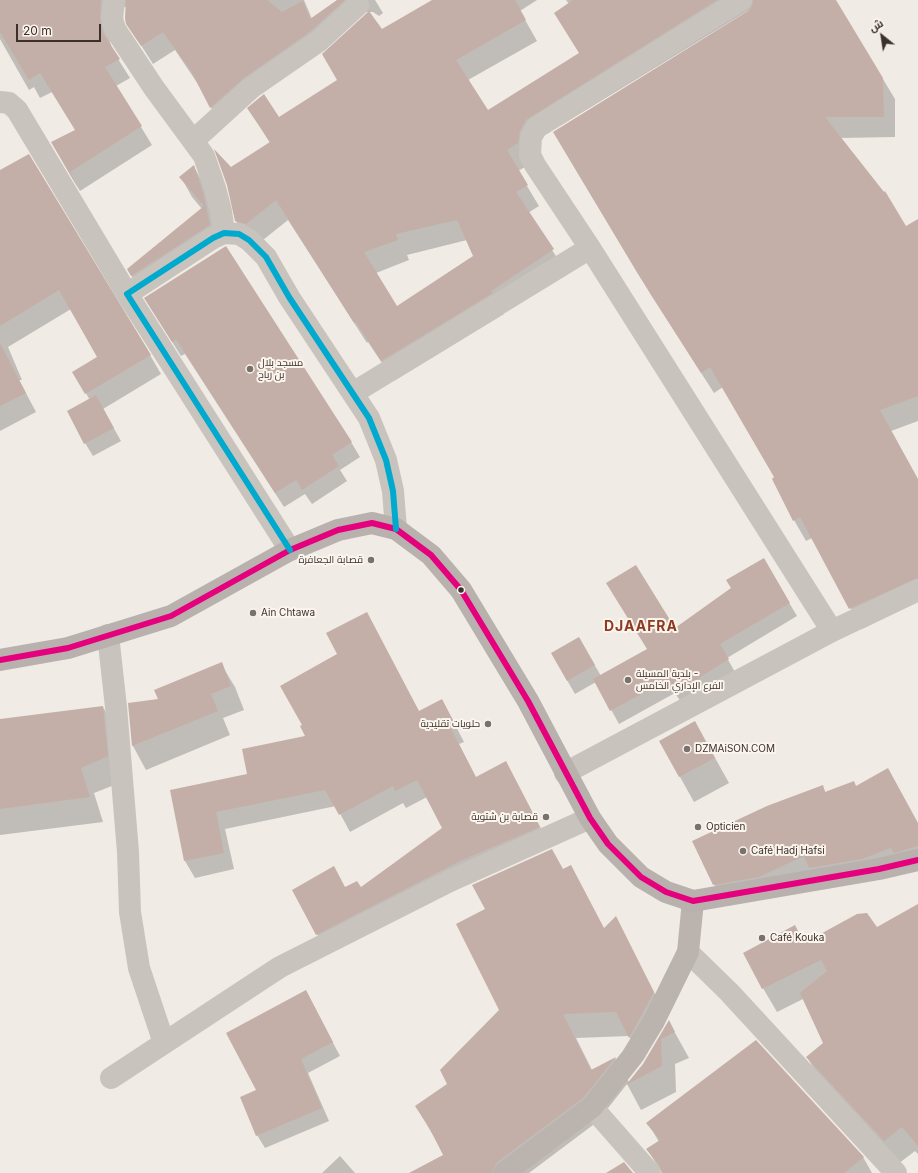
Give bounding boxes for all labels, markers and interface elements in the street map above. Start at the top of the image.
scale bar [18,16,103,42]
north arrow [862,16,902,56]
text: ش [866,16,886,35]
text: 20 m [23,23,52,38]
place label: مسجد بلال بن رباح [258,357,303,380]
marker: مسجد بلال بن رباح [245,364,255,374]
place label: قصابة الجعافرة [298,554,363,566]
marker: قصابة الجعافرة [366,555,376,565]
unlabelled marker [456,585,466,595]
place label: Ain Chtawa [261,607,315,619]
marker: Ain Chtawa [248,608,258,618]
district label: DJAAFRA [604,619,678,635]
place label: بلدية المسيلة - الفرع الإداري الخامس [636,668,724,692]
marker: بلدية المسيلة - الفرع الإداري الخامس [623,675,633,685]
place label: حلويات تقليدية [420,718,480,730]
marker: حلويات تقليدية [483,719,493,729]
place label: DZMAiSON.COM [695,743,775,755]
marker: DZMAiSON.COM [682,744,692,754]
place label: قصابة بن شتوية [471,811,538,823]
marker: قصابة بن شتوية [541,812,551,822]
place label: Opticien [706,821,745,833]
marker: Opticien [693,822,703,832]
place label: Café Hadj Hafsi [751,845,825,857]
marker: Café Hadj Hafsi [738,846,748,856]
place label: Café Kouka [770,932,824,944]
marker: Café Kouka [757,933,767,943]

